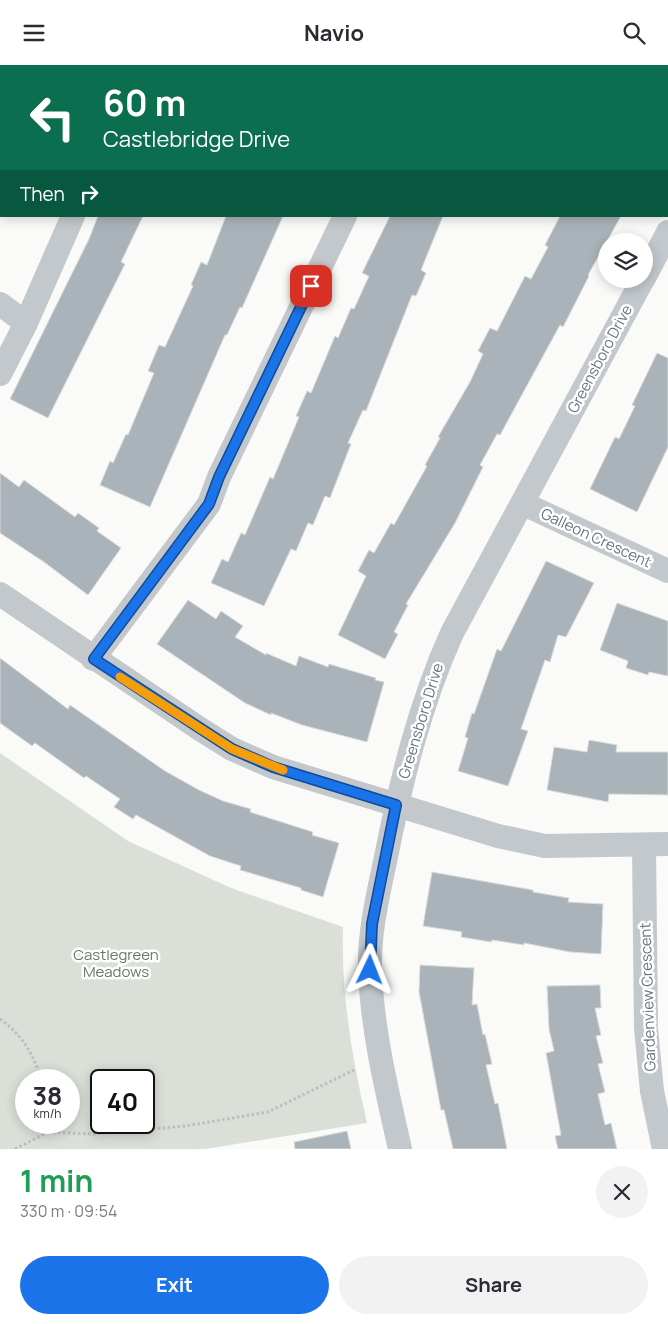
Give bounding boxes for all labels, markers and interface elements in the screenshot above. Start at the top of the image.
text: Navio [304,18,364,48]
icon: menu [20,19,48,47]
icon: search [620,19,648,47]
text: 60 m [103,79,186,127]
icon: left [20,85,85,150]
text: Castlebridge Drive [103,124,290,154]
icon: right [75,180,103,208]
text: Then [20,181,65,207]
map controls [598,233,653,288]
button: layers [598,233,653,288]
pin [290,265,332,307]
icon: arrive [297,272,325,300]
street label: Greensboro Drive [562,301,637,417]
street label: Galleon Crescent [538,503,655,572]
street label: Greensboro Drive [393,660,448,781]
street label: Gardenview Crescent [634,922,661,1072]
position arrow [343,943,395,995]
park label: Castlegreen Meadows [73,944,159,982]
speed limit sign: 40 [90,1069,155,1134]
text: 38 [33,1078,62,1113]
text: km/h [34,1105,61,1122]
text: 1 min [20,1160,93,1201]
button: close [596,1166,648,1218]
text: 330 m · 09:54 [20,1200,117,1222]
button: Exit [20,1256,329,1314]
button: Share [339,1256,648,1314]

